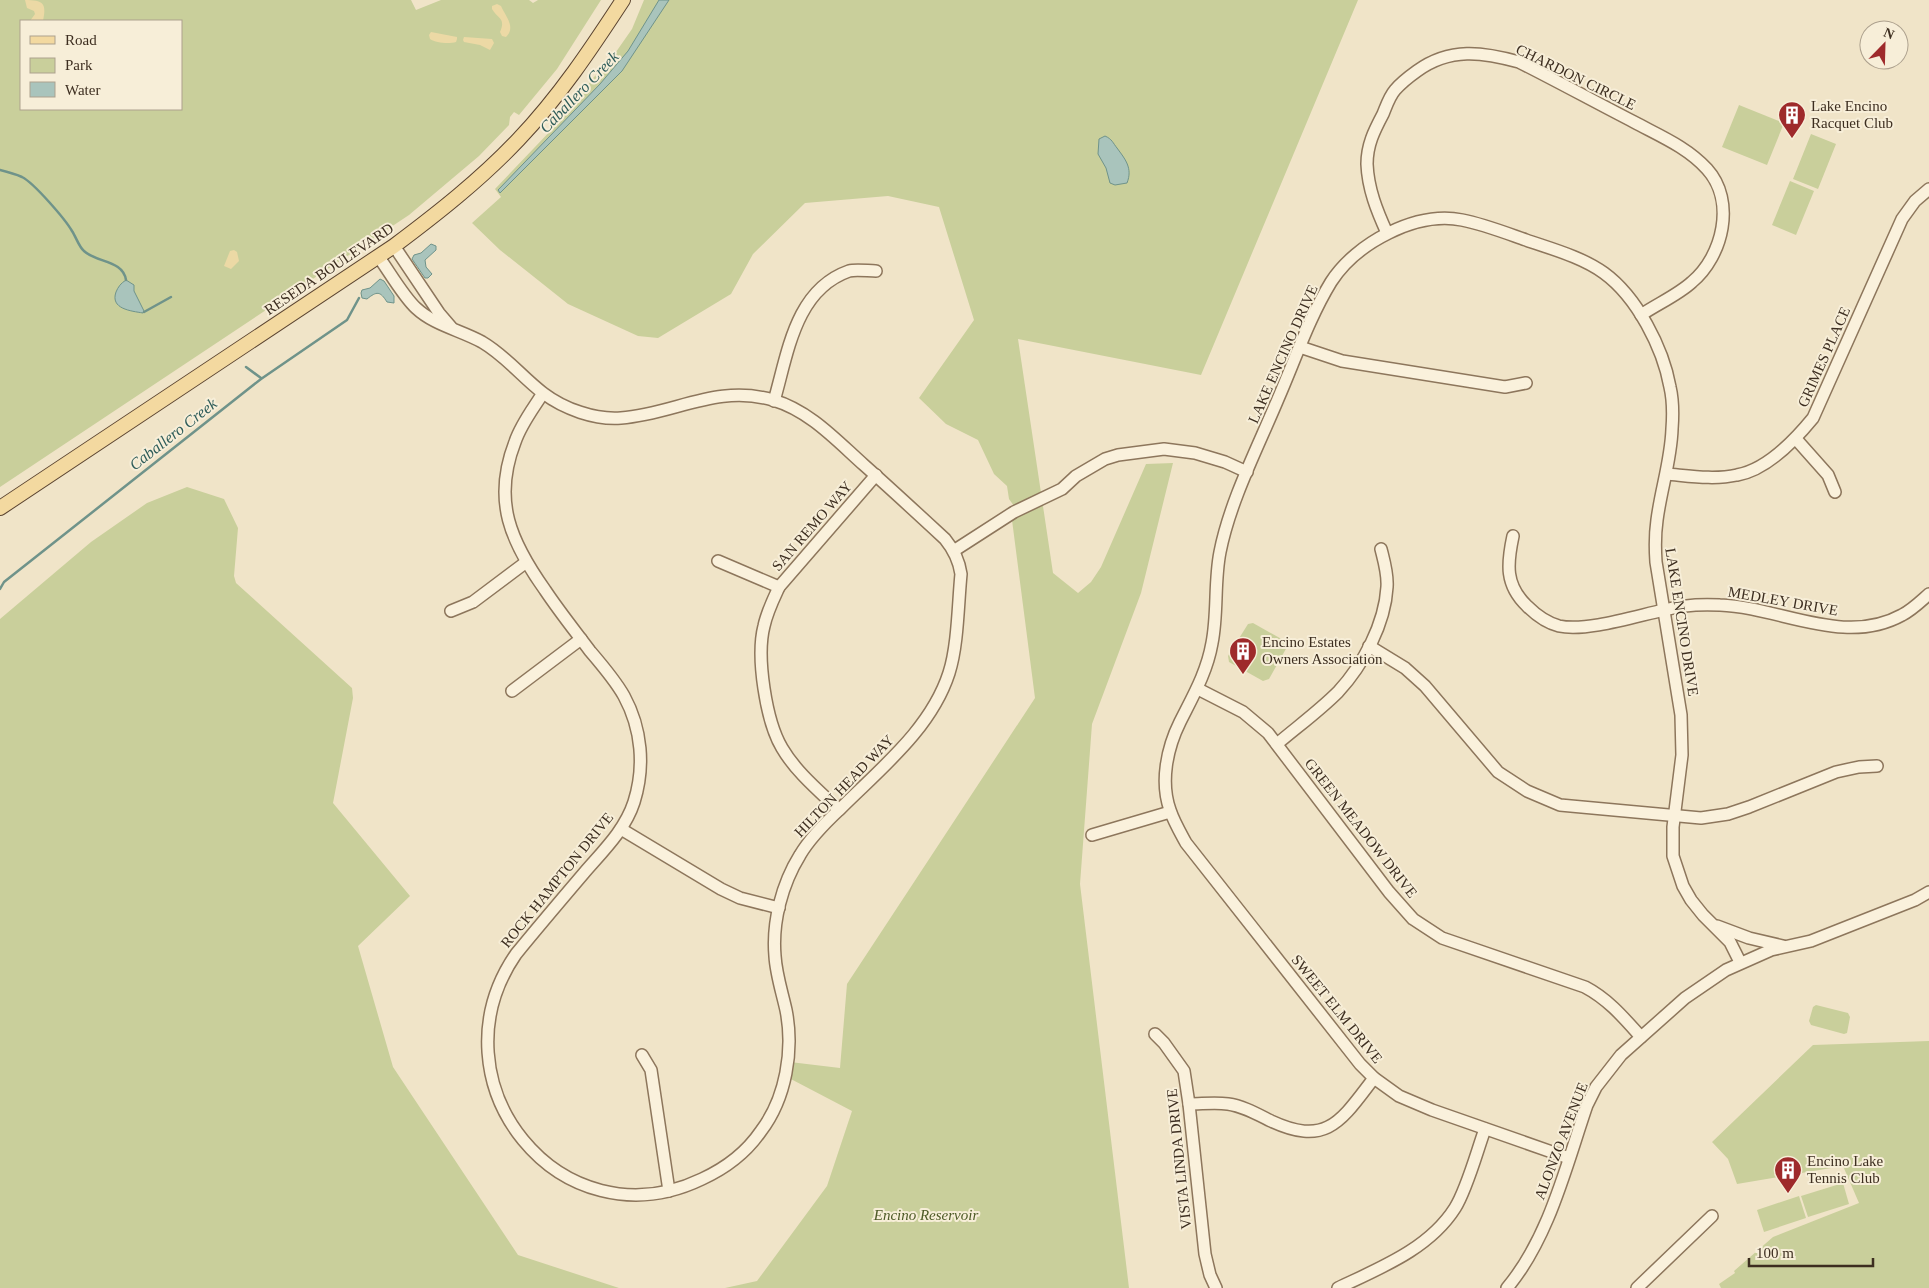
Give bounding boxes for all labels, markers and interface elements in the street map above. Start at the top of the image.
legend [20,20,182,110]
north arrow [1859,20,1909,70]
text: N [1881,25,1896,42]
text: Road [65,32,97,48]
street label: CHARDON CIRCLE [1514,41,1638,113]
water label: Caballero Creek [536,47,623,136]
text: Park [65,57,93,73]
text: Water [65,82,100,98]
place label: Lake Encino Racquet Club [1811,98,1893,131]
building icon: Lake Encino Racquet Club [1777,100,1807,139]
street label: RESEDA BOULEVARD [262,220,397,318]
street label: LAKE ENCINO DRIVE [1245,282,1321,426]
street label: GRIMES PLACE [1795,304,1853,410]
water label: Caballero Creek [126,394,221,473]
street label: SAN REMO WAY [769,478,855,574]
street label: LAKE ENCINO DRIVE [1662,547,1702,697]
street label: MEDLEY DRIVE [1727,583,1839,619]
place label: Encino Estates Owners Association [1262,634,1383,667]
building icon: Encino Estates Owners Association [1228,636,1258,675]
street label: HILTON HEAD WAY [791,731,897,840]
street label: GREEN MEADOW DRIVE [1302,755,1420,901]
street label: ROCK HAMPTON DRIVE [498,809,616,951]
street label: SWEET ELM DRIVE [1288,952,1386,1066]
street label: ALONZO AVENUE [1531,1080,1591,1202]
street label: VISTA LINDA DRIVE [1164,1088,1194,1230]
place label: Encino Lake Tennis Club [1807,1153,1884,1186]
building icon: Encino Lake Tennis Club [1773,1155,1803,1194]
park label: Encino Reservoir [873,1207,978,1223]
scale bar [1749,1236,1873,1268]
text: 100 m [1756,1245,1794,1261]

